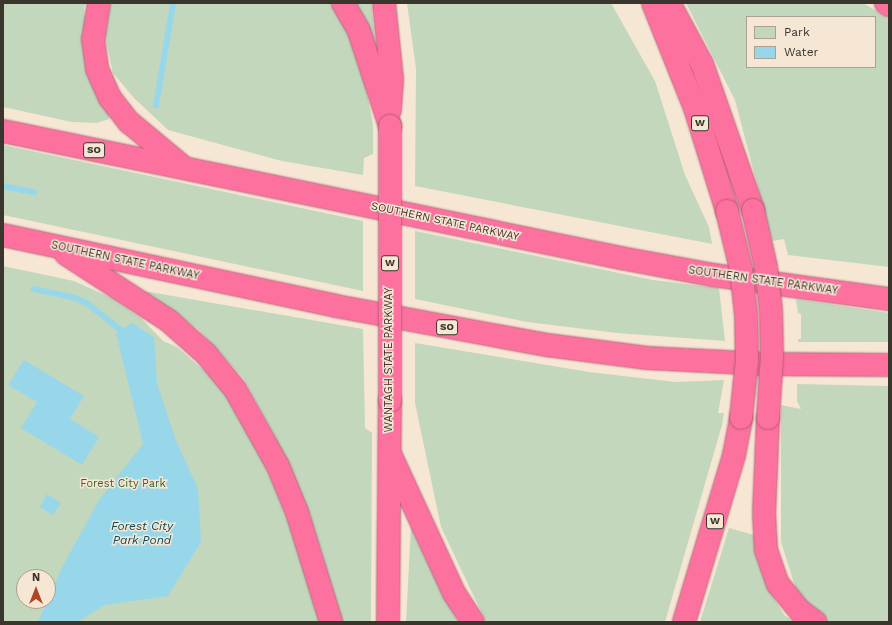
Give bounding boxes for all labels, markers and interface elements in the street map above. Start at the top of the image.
legend [746,16,876,68]
text: Park [784,25,810,39]
text: Water [784,45,818,59]
road number: W [691,115,709,131]
road number: SO [83,142,105,158]
street label: SOUTHERN STATE PARKWAY [370,200,520,244]
street label: SOUTHERN STATE PARKWAY [50,239,200,283]
road number: W [381,255,399,271]
street label: SOUTHERN STATE PARKWAY [687,264,839,298]
street label: WANTAGH STATE PARKWAY [382,288,396,432]
road number: SO [436,319,458,335]
park label: Forest City Park [80,477,166,491]
road number: W [706,513,724,529]
water label: Forest City Park Pond [111,520,173,548]
north arrow [16,569,56,609]
text: N [32,571,40,584]

